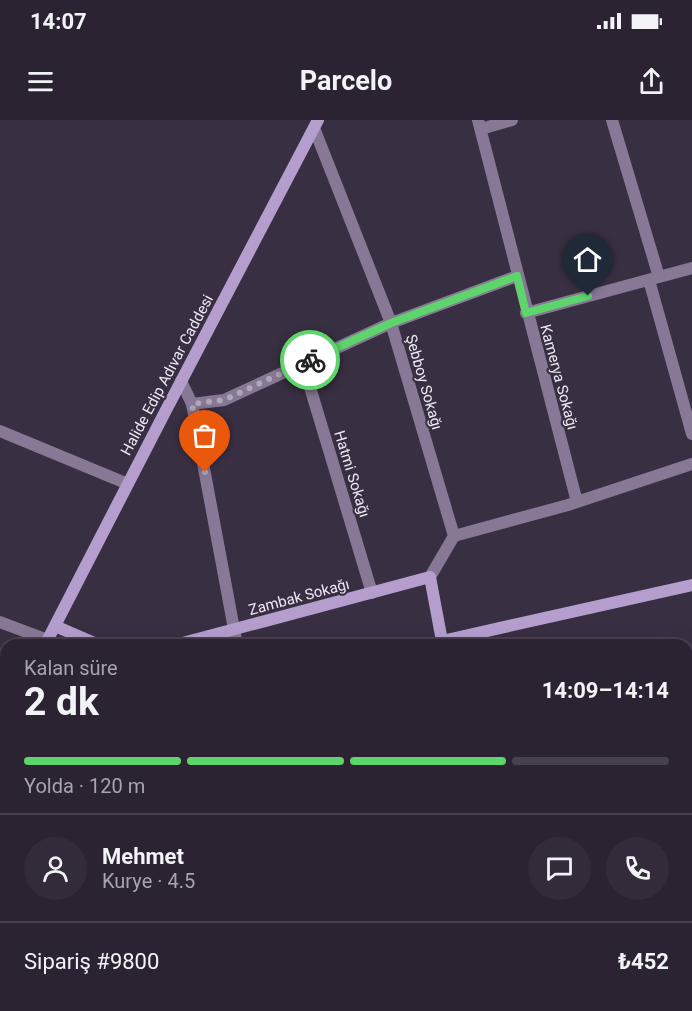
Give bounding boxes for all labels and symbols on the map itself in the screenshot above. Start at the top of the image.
pin [562,234,613,296]
street label: Halide Edip Adıvar Caddesi [117,292,217,458]
street label: Kamerya Sokağı [536,322,582,432]
courier [280,330,340,390]
street label: Şebboy Sokağı [402,332,446,432]
pin [179,410,230,472]
street label: Hatmi Sokağı [330,428,374,520]
street label: Zambak Sokağı [247,575,351,619]

